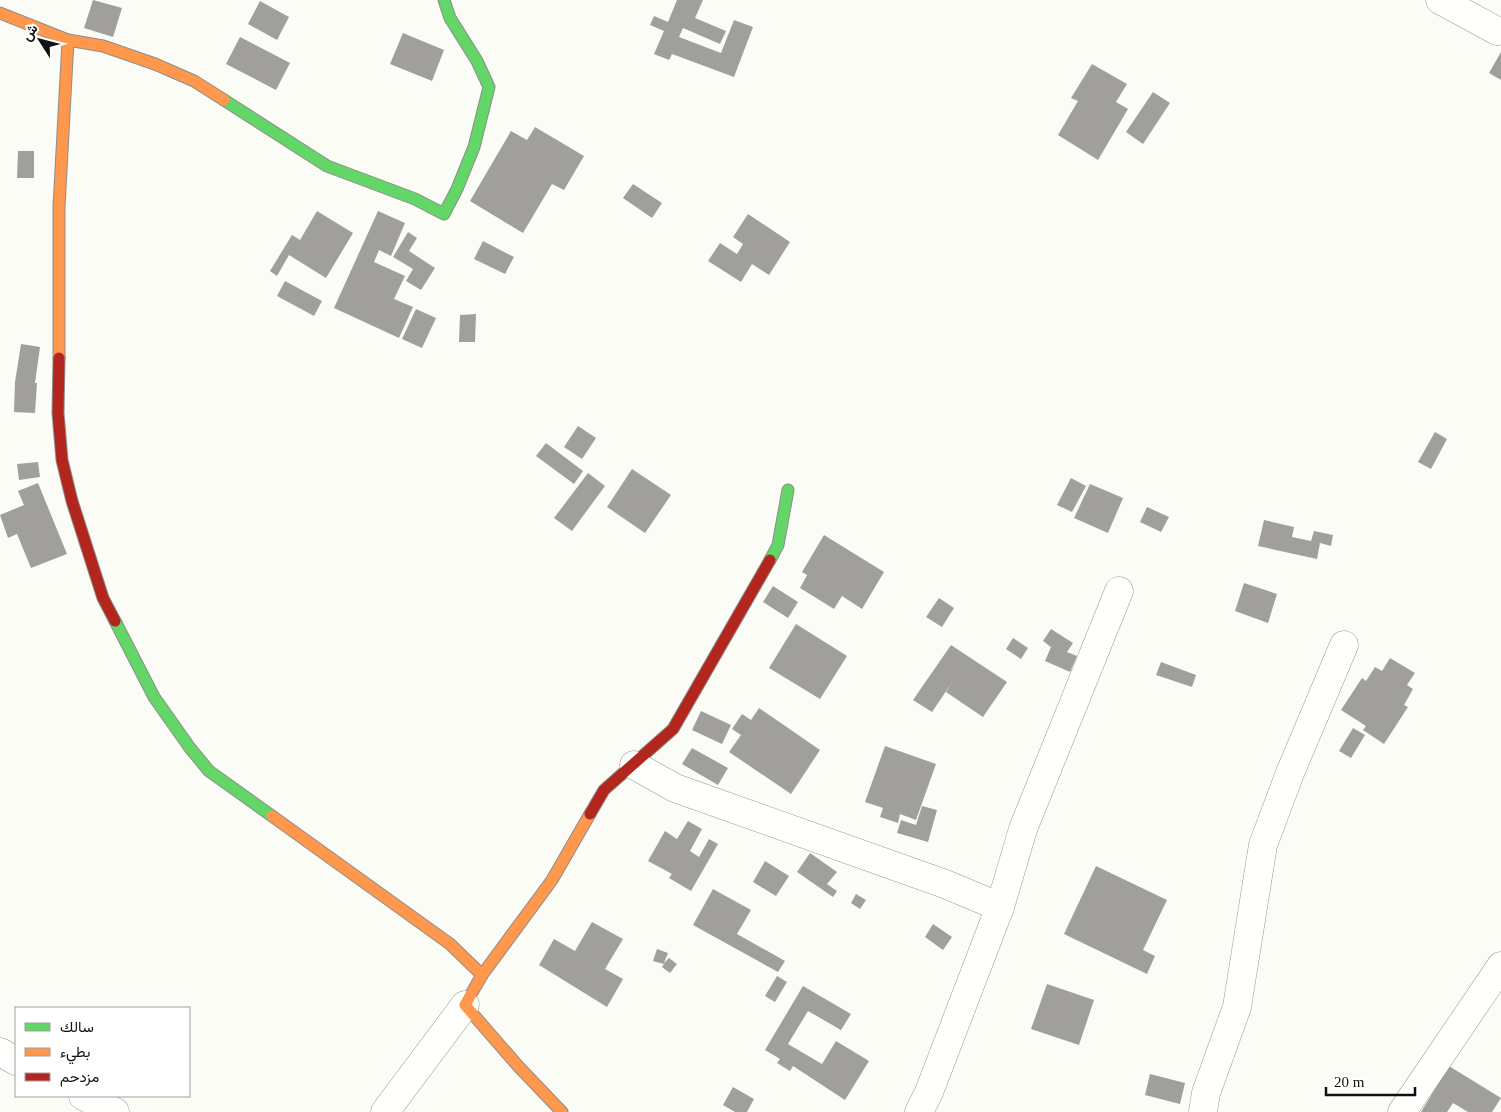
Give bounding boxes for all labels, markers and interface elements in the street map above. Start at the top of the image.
north arrow [15,15,65,65]
text: ش [19,21,42,44]
legend [15,1007,190,1097]
text: سالك [60,1019,94,1035]
text: بطيء [60,1044,90,1065]
scale bar [1326,1064,1415,1096]
text: مزدحم [60,1069,99,1087]
text: 20 m [1334,1074,1365,1090]

